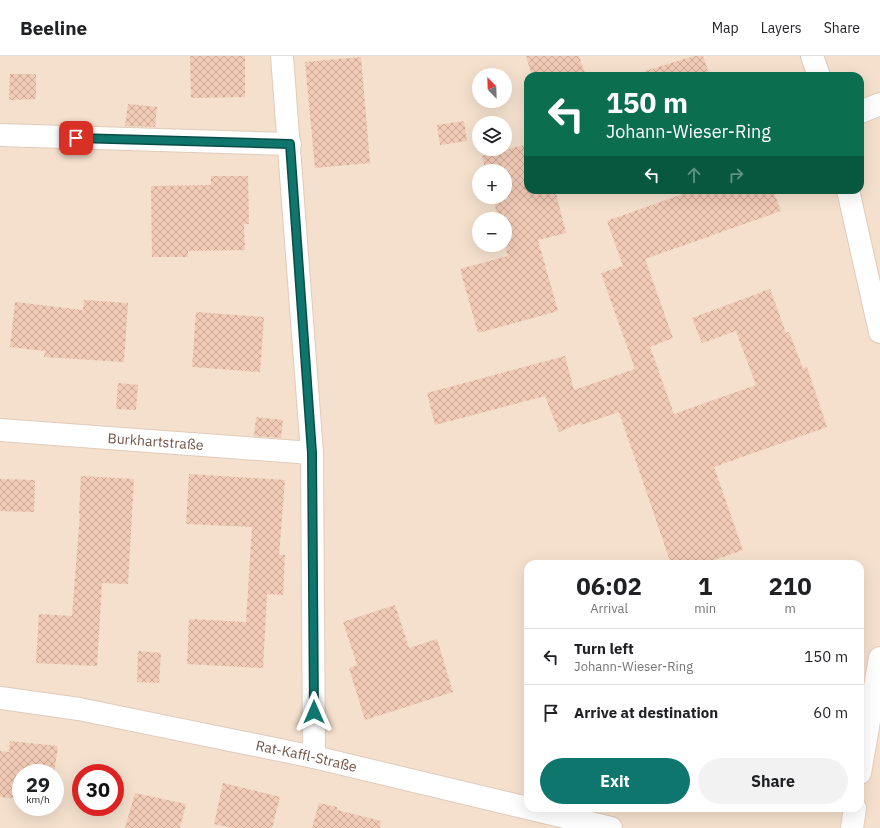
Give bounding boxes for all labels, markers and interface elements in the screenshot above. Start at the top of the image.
text: Beeline [20,16,87,40]
text: Map [712,19,739,37]
text: Layers [761,19,802,37]
text: Share [824,19,860,37]
north arrow [472,68,512,108]
map controls [472,68,512,252]
text: 150 m [606,84,688,121]
icon: left [540,88,592,140]
button: layers [472,116,512,156]
text: Johann-Wieser-Ring [606,120,771,143]
pin [59,121,93,155]
icon: arrive [65,127,87,149]
button: + [472,164,512,204]
icon: left [641,164,663,186]
icon: ahead [683,164,705,186]
icon: right [725,164,747,186]
button: − [472,212,512,252]
street label: Burkhartstraße [107,429,204,454]
text: 06:02 [576,570,642,602]
text: 1 [698,570,712,602]
text: 210 [768,570,812,602]
text: Arrival [590,600,628,617]
text: min [694,600,716,617]
text: m [784,600,796,617]
text: Turn left [574,639,634,658]
icon: left [540,646,562,668]
text: 150 m [804,647,848,666]
text: Johann-Wieser-Ring [574,658,693,675]
position arrow [293,691,335,733]
icon: arrive [540,702,562,724]
text: Arrive at destination [574,703,718,722]
text: 60 m [813,703,848,722]
street label: Rat-Kaffl-Straße [254,736,359,776]
button: Exit [540,758,690,804]
button: Share [698,758,848,804]
speed limit sign: 30 [72,764,124,816]
text: 29 [26,771,50,798]
text: km/h [26,793,50,806]

